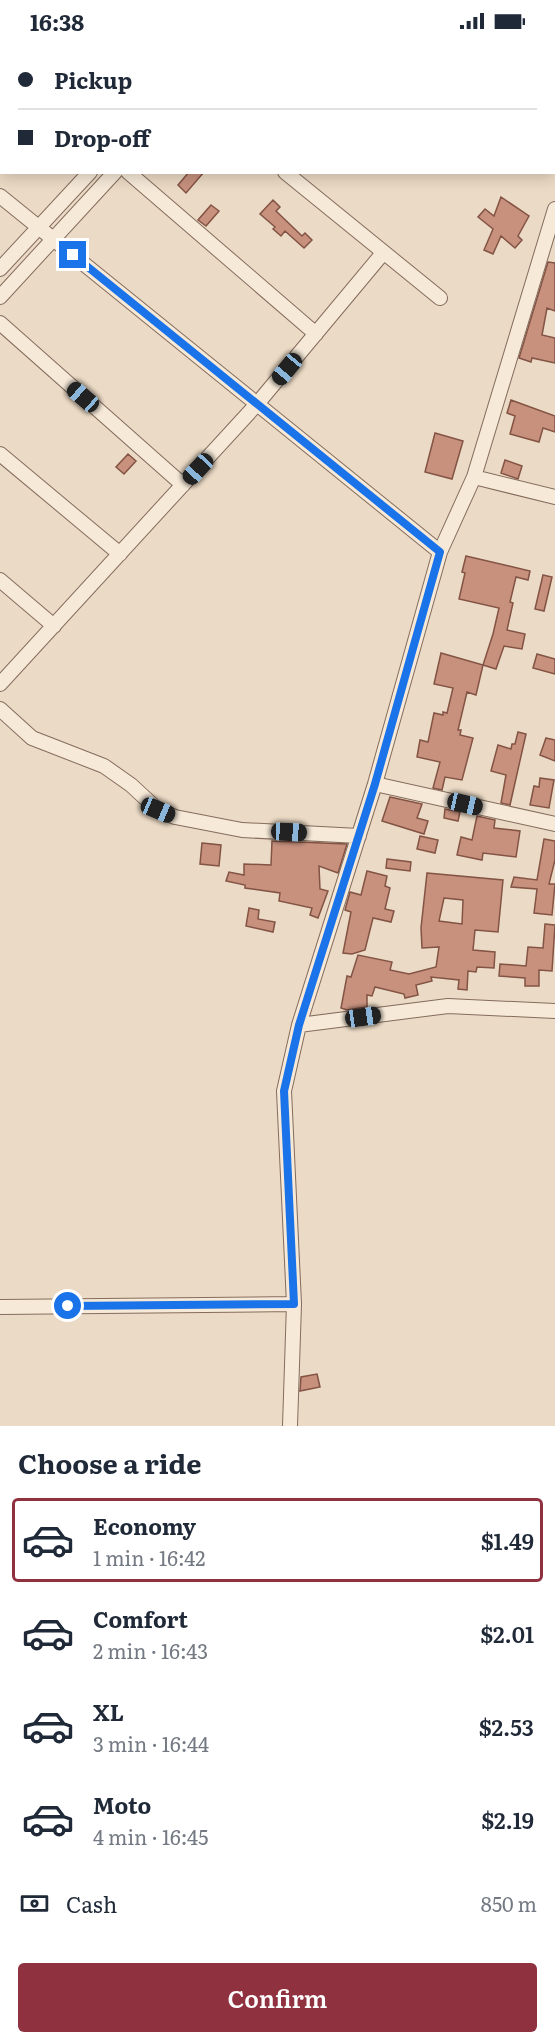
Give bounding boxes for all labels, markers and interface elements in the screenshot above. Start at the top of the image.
text: 16:38 [30,5,84,38]
text: Pickup [54,63,132,96]
text: Drop-off [54,121,150,154]
route end [59,241,86,268]
car [269,349,305,389]
car [64,378,102,416]
car [179,450,217,488]
car [445,791,485,817]
car [138,795,178,825]
car [271,822,307,842]
car [344,1006,382,1028]
route start [54,1292,81,1319]
text: Choose a ride [18,1442,201,1482]
text: Economy [93,1509,196,1542]
icon: car [21,1513,75,1567]
text: $1.49 [481,1524,534,1557]
text: 1 min · 16:42 [93,1542,205,1572]
text: Comfort [93,1602,188,1635]
icon: car [21,1606,75,1660]
text: $2.01 [480,1617,534,1650]
text: 2 min · 16:43 [93,1635,208,1665]
text: XL [93,1695,124,1728]
icon: car [21,1699,75,1753]
text: $2.53 [479,1710,534,1743]
text: 3 min · 16:44 [93,1728,209,1758]
text: Moto [93,1788,151,1821]
icon: car [21,1792,75,1846]
text: $2.19 [481,1803,534,1836]
text: 4 min · 16:45 [93,1821,208,1851]
icon: cash [18,1887,51,1920]
text: Cash [66,1887,117,1920]
text: 850 m [481,1888,537,1918]
button: Confirm [18,1963,537,2032]

